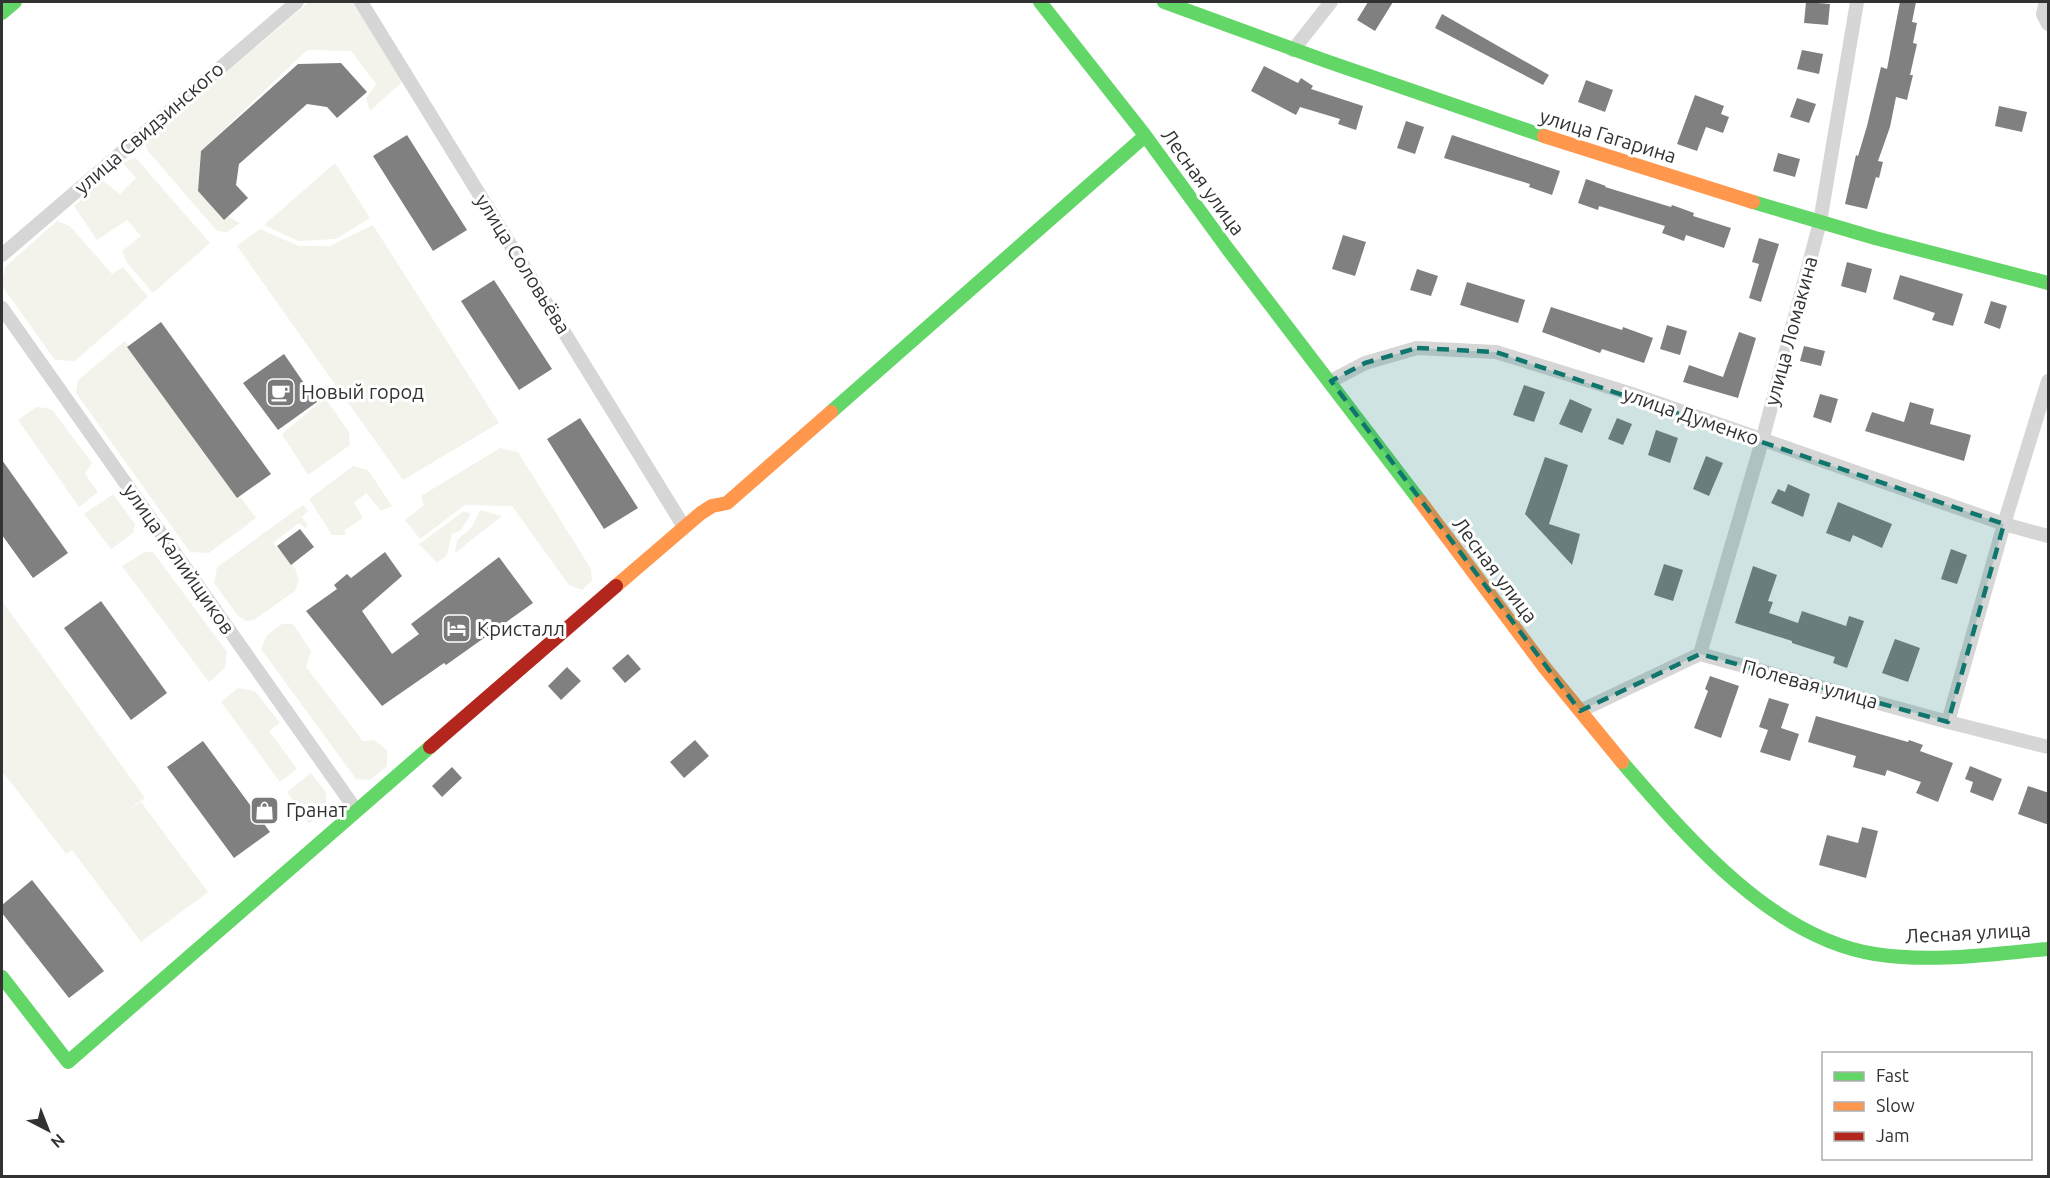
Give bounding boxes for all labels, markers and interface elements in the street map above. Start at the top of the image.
street label: улица Свидзинского [69,57,228,199]
street label: улица Гагарина [1537,104,1679,167]
street label: Лесная улица [1157,124,1250,240]
street label: улица Соловьёва [471,190,576,338]
street label: улица Ломакина [1760,254,1822,408]
cafe icon: Новый город [264,376,296,408]
place label: Новый город [301,380,424,403]
street label: улица Думенко [1620,381,1762,450]
street label: улица Калийщиков [119,479,240,638]
street label: Лесная улица [1448,512,1543,627]
hotel icon: Кристалл [440,613,472,645]
place label: Кристалл [477,617,565,640]
street label: Полевая улица [1740,654,1881,713]
shop icon: Гранат [249,794,281,826]
place label: Гранат [286,798,347,821]
street label: Лесная улица [1904,918,2032,947]
legend [1822,1052,2032,1160]
text: Fast [1876,1065,1909,1085]
text: Slow [1876,1095,1915,1115]
north arrow [18,1100,78,1160]
text: Jam [1876,1125,1910,1145]
text: N [48,1130,68,1152]

